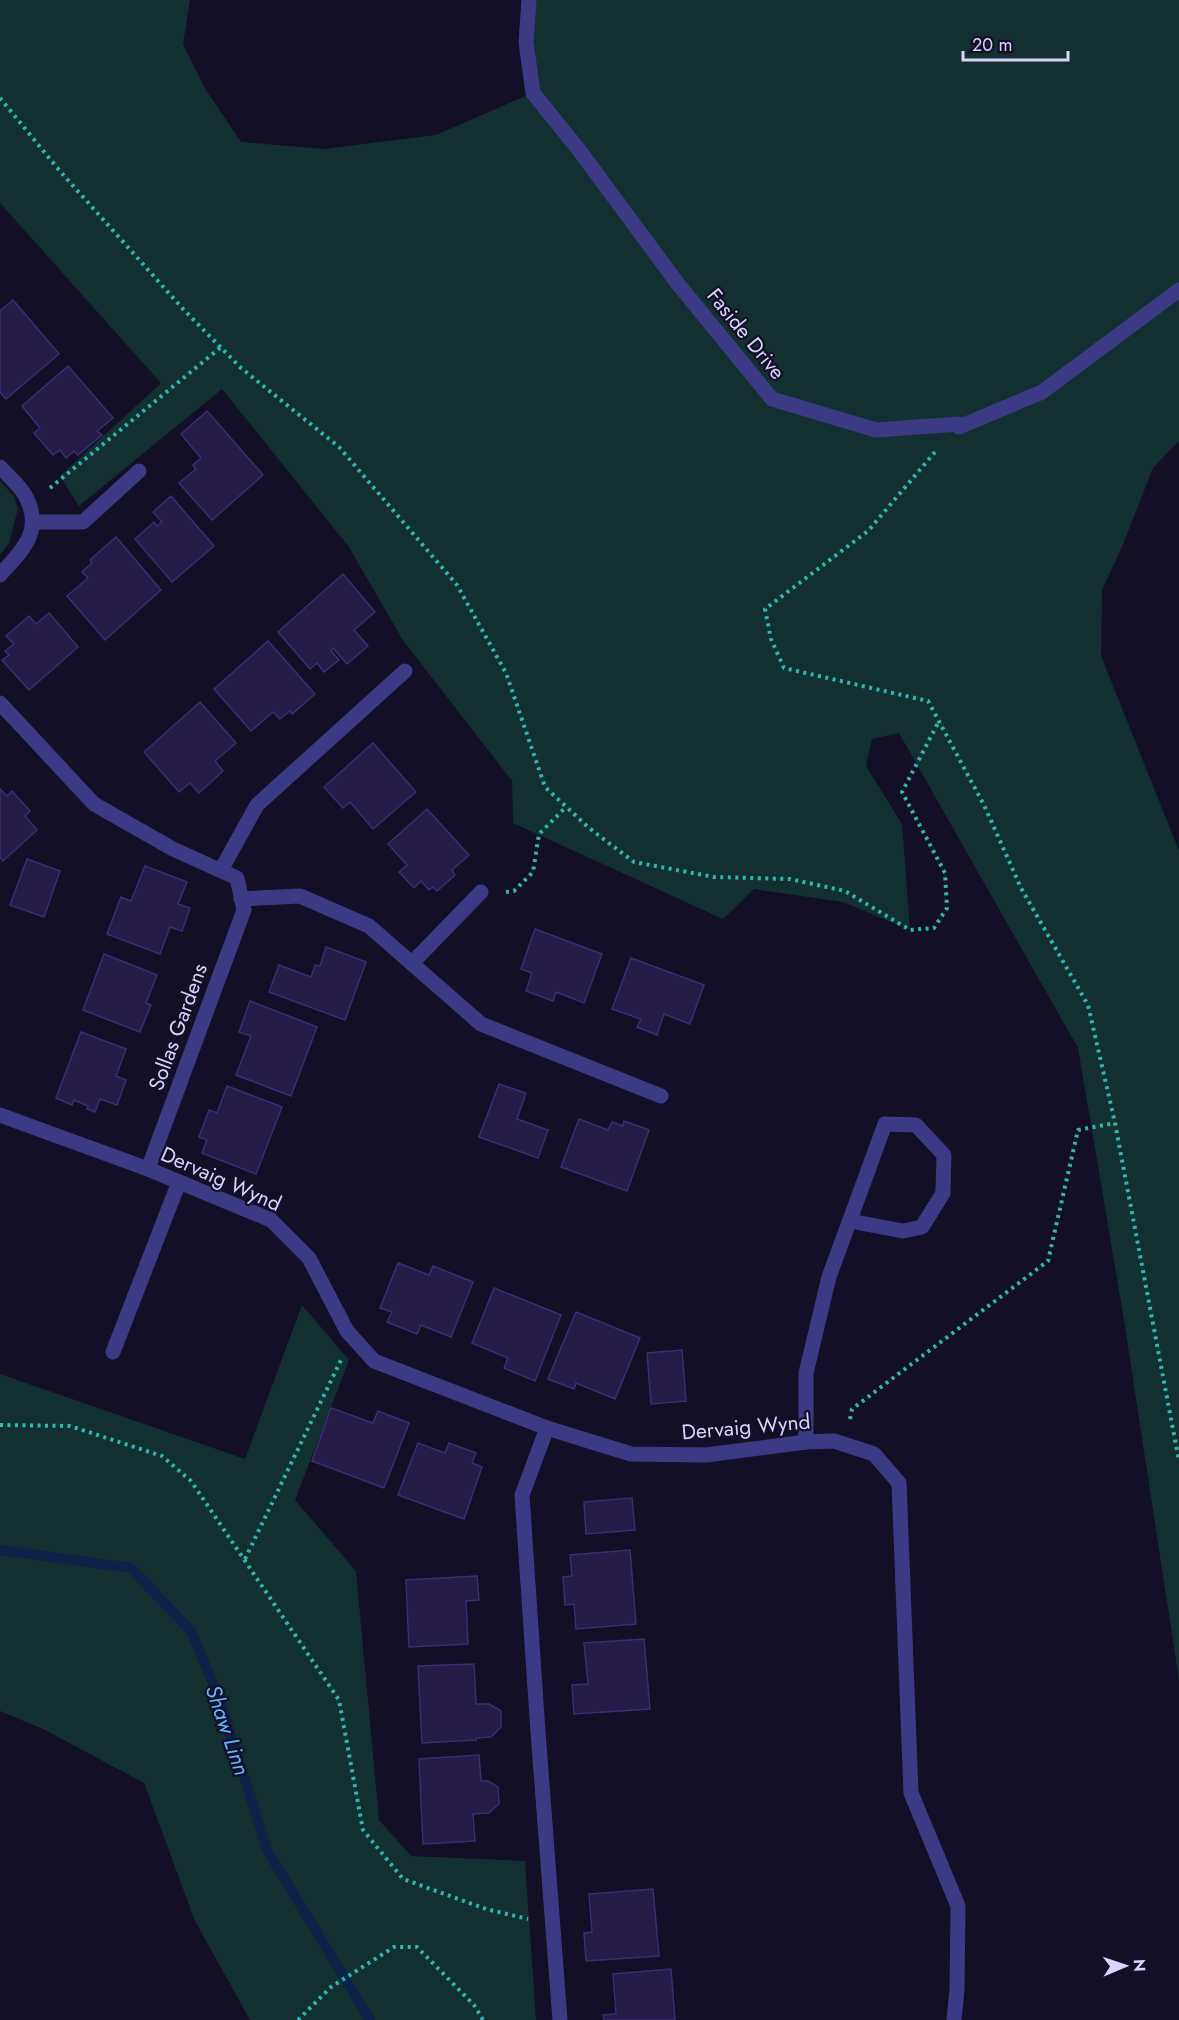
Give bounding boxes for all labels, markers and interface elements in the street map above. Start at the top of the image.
scale bar [963,24,1068,62]
text: 20 m [972,32,1012,58]
street label: Faside Drive [700,282,792,386]
street label: Sollas Gardens [141,959,215,1095]
street label: Dervaig Wynd [156,1139,286,1219]
street label: Dervaig Wynd [680,1406,812,1448]
water label: Shaw Linn [198,1681,258,1779]
north arrow [1095,1936,1155,1996]
text: N [1128,1959,1151,1972]

